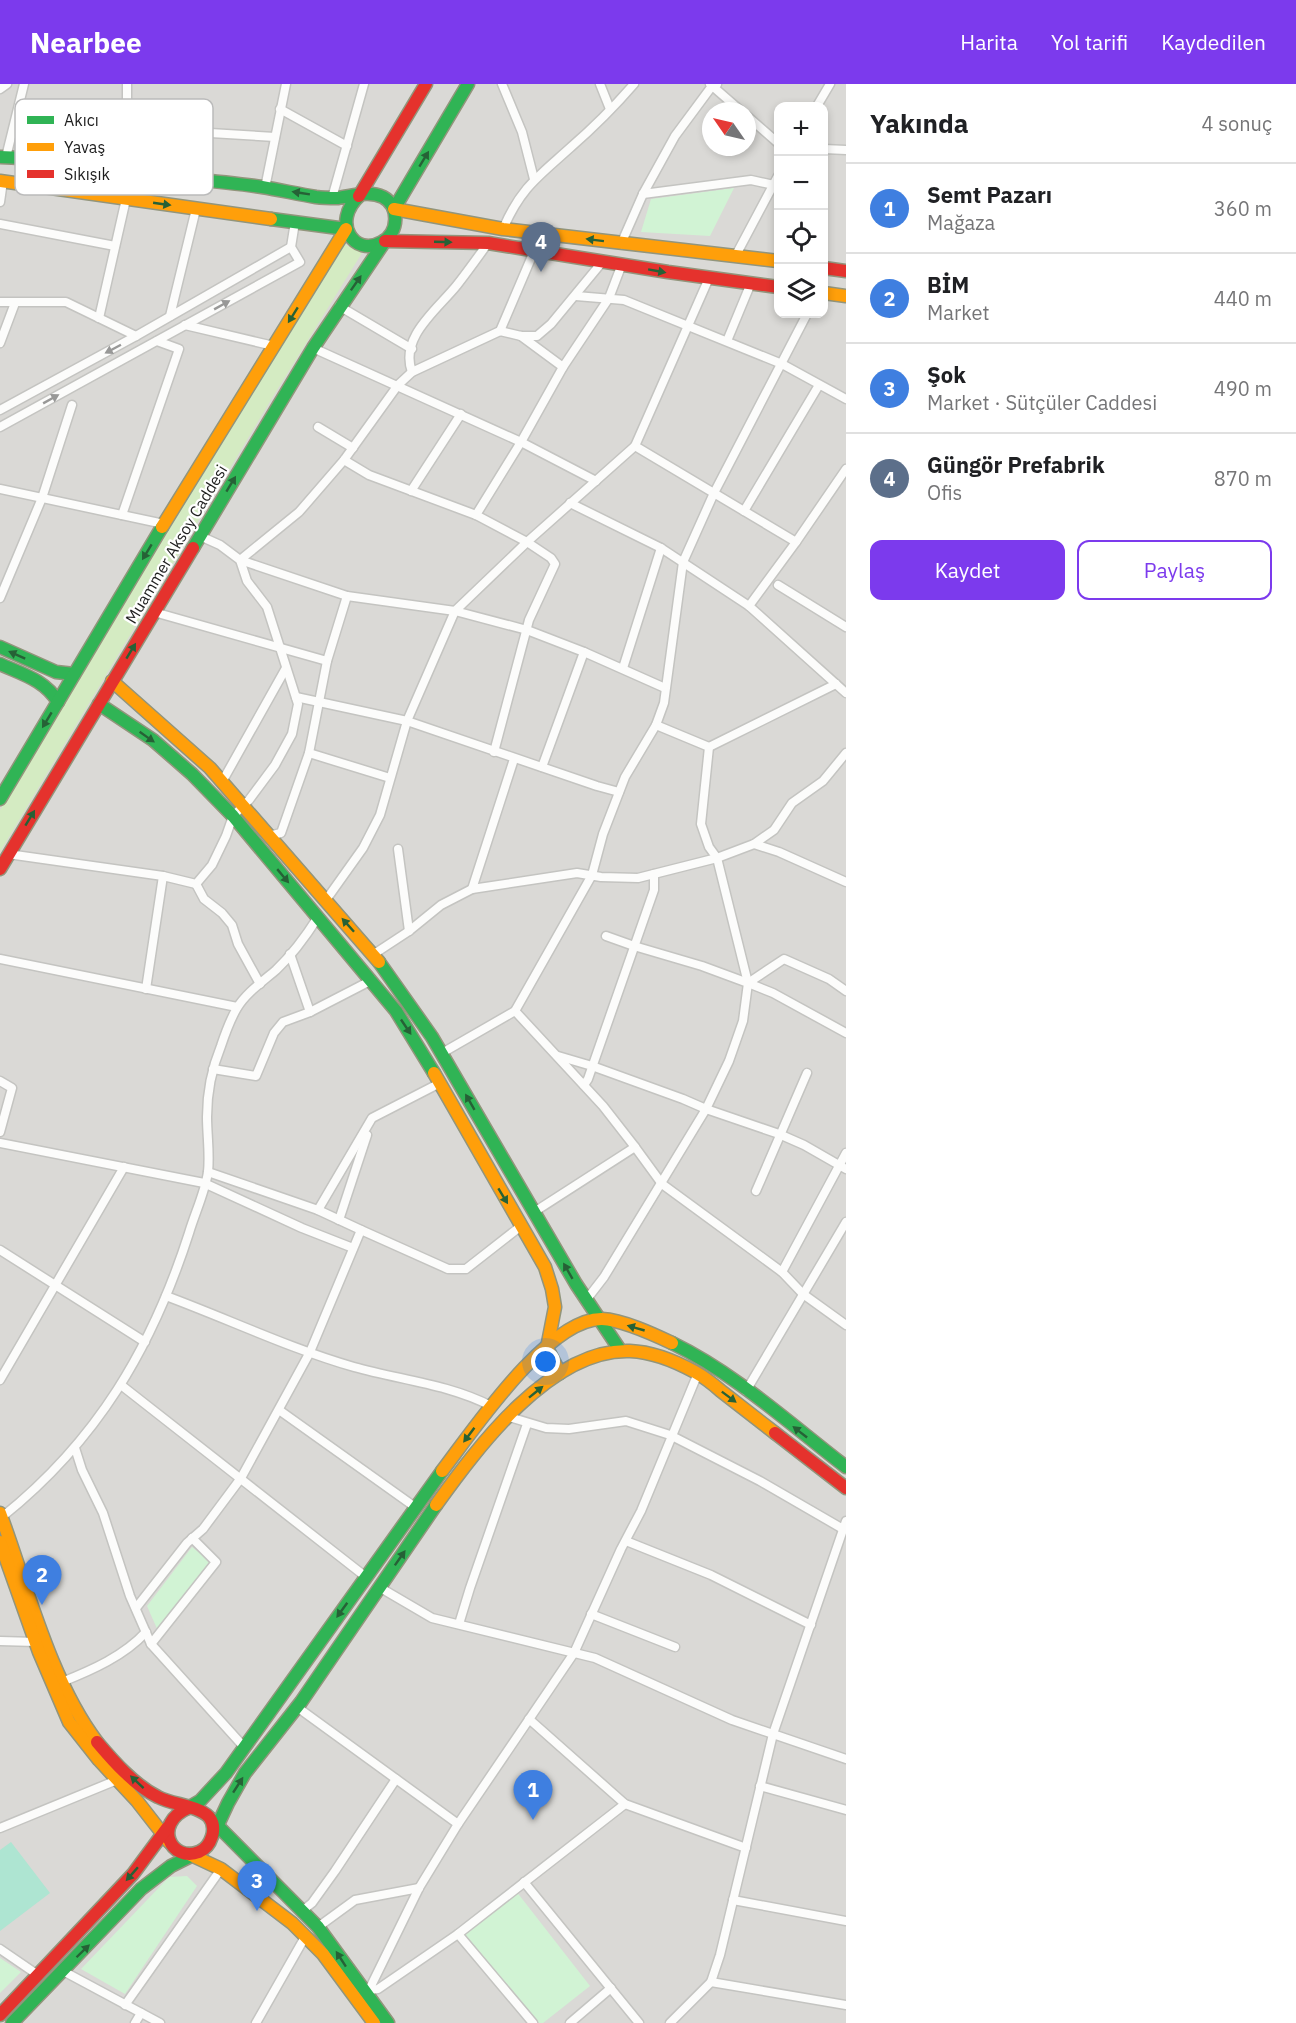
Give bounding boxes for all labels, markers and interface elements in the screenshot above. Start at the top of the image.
text: Nearbee [30,24,142,61]
text: Harita [960,28,1018,56]
text: Yol tarifi [1051,28,1128,56]
text: Kaydedilen [1161,28,1266,56]
legend [15,99,213,195]
north arrow [702,102,756,156]
map controls [774,102,828,318]
button: + [774,102,828,156]
text: Yakında [870,106,969,140]
text: Akıcı [64,110,99,130]
text: 4 sonuç [1202,110,1272,137]
text: Yavaş [64,137,105,157]
one-way arrow [418,151,429,167]
button: − [774,156,828,210]
text: Sıkışık [64,164,111,184]
text: Semt Pazarı [927,180,1052,209]
one-way arrow [291,189,310,198]
text: 1 [884,195,896,222]
text: 360 m [1214,195,1272,222]
one-way arrow [152,200,171,209]
text: Mağaza [927,209,995,236]
button: locate [774,210,828,264]
pin: 4 [522,222,560,272]
one-way arrow [586,236,605,245]
one-way arrow [434,237,453,247]
button: layers [774,264,828,318]
one-way arrow [648,266,667,275]
text: BİM [927,270,969,299]
one-way arrow [350,275,362,291]
text: 2 [884,285,896,312]
text: 440 m [1214,285,1272,312]
text: Market [927,299,989,326]
one-way arrow [214,300,231,310]
one-way arrow [287,306,298,323]
one-way arrow [104,344,121,354]
text: Şok [927,360,966,389]
text: 3 [884,375,896,402]
text: 490 m [1214,375,1272,402]
text: Market · Sütçüler Caddesi [927,389,1157,416]
one-way arrow [43,394,60,404]
text: Güngör Prefabrik [927,450,1105,479]
street label: Muammer Aksoy Caddesi [121,461,231,627]
text: 4 [884,465,896,492]
text: 870 m [1214,465,1272,492]
one-way arrow [226,475,236,492]
text: Ofis [927,479,962,506]
button: Kaydet [870,540,1065,600]
button: Paylaş [1077,540,1272,600]
one-way arrow [142,544,153,560]
one-way arrow [125,643,136,659]
one-way arrow [9,650,26,659]
one-way arrow [42,712,53,728]
one-way arrow [139,731,155,743]
one-way arrow [25,810,36,826]
one-way arrow [276,868,289,883]
one-way arrow [342,918,355,933]
one-way arrow [400,1019,411,1035]
one-way arrow [465,1093,475,1110]
one-way arrow [498,1188,509,1204]
one-way arrow [563,1263,574,1279]
one-way arrow [627,1323,645,1332]
your location [531,1347,560,1376]
one-way arrow [528,1385,544,1398]
one-way arrow [721,1390,736,1402]
one-way arrow [792,1426,808,1438]
one-way arrow [463,1427,475,1443]
one-way arrow [394,1550,406,1566]
pin: 2 [22,1556,62,1605]
one-way arrow [336,1601,348,1617]
pin: 1 [514,1770,552,1820]
one-way arrow [129,1775,144,1789]
one-way arrow [232,1777,243,1793]
pin: 3 [238,1862,276,1911]
one-way arrow [126,1866,139,1882]
one-way arrow [75,1945,89,1959]
one-way arrow [336,1950,347,1967]

